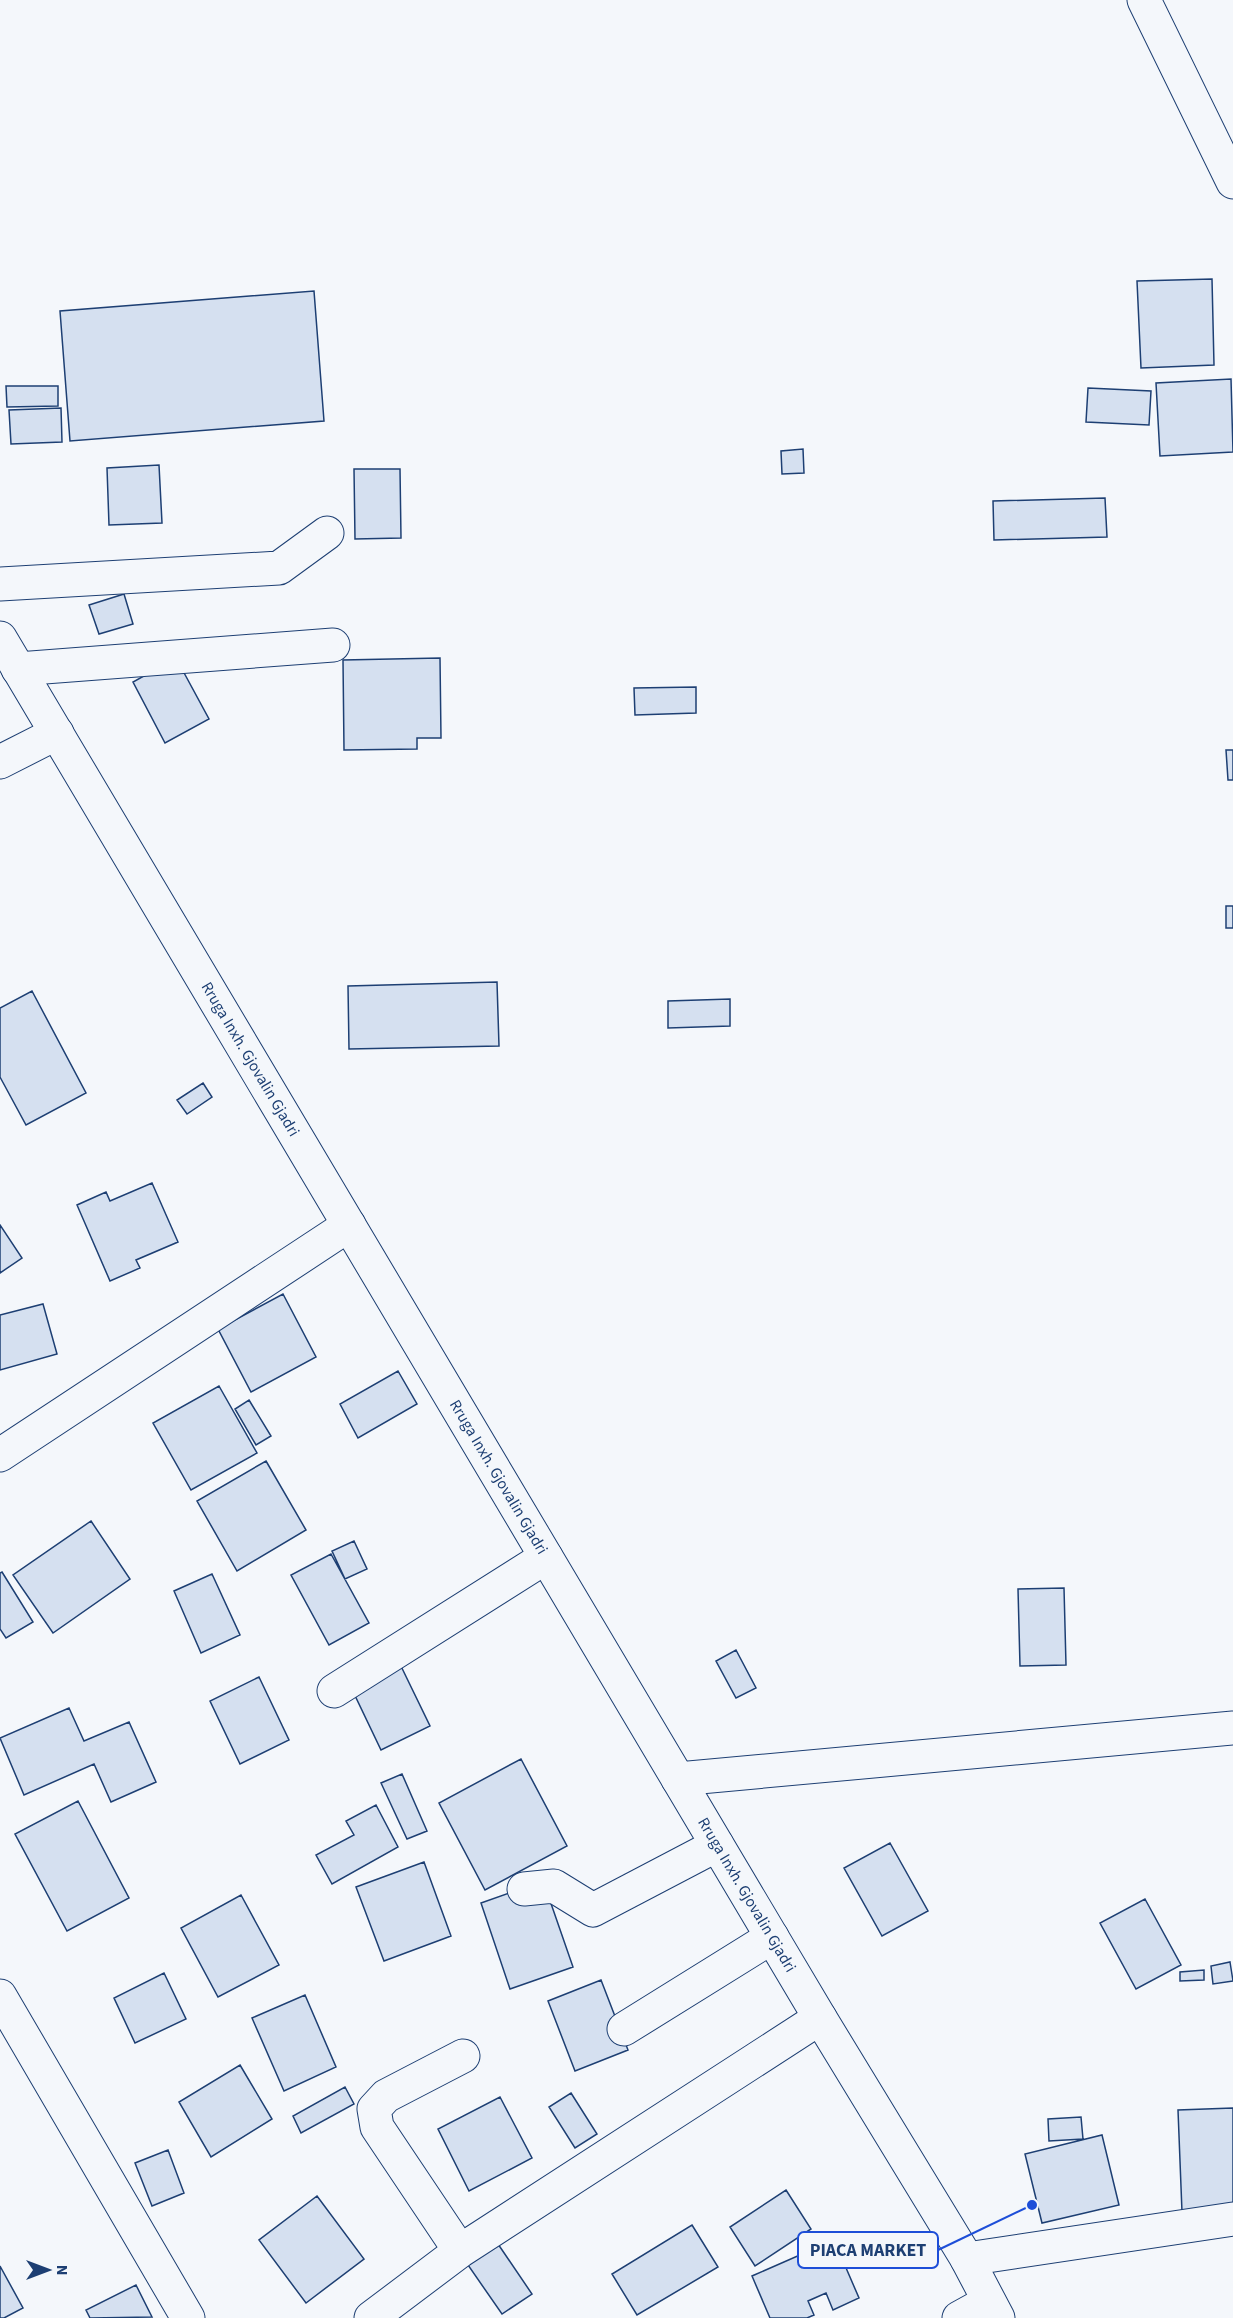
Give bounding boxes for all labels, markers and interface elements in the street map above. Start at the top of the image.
street label: Rruga Inxh. Gjovalin Gjadri [196,978,305,1141]
street label: Rruga Inxh. Gjovalin Gjadri [444,1396,553,1559]
street label: Rruga Inxh. Gjovalin Gjadri [692,1813,801,1976]
callout: PIACA MARKET [798,2232,938,2268]
text: PIACA MARKET [810,2238,926,2263]
north arrow [18,2240,78,2300]
text: N [51,2265,73,2275]

